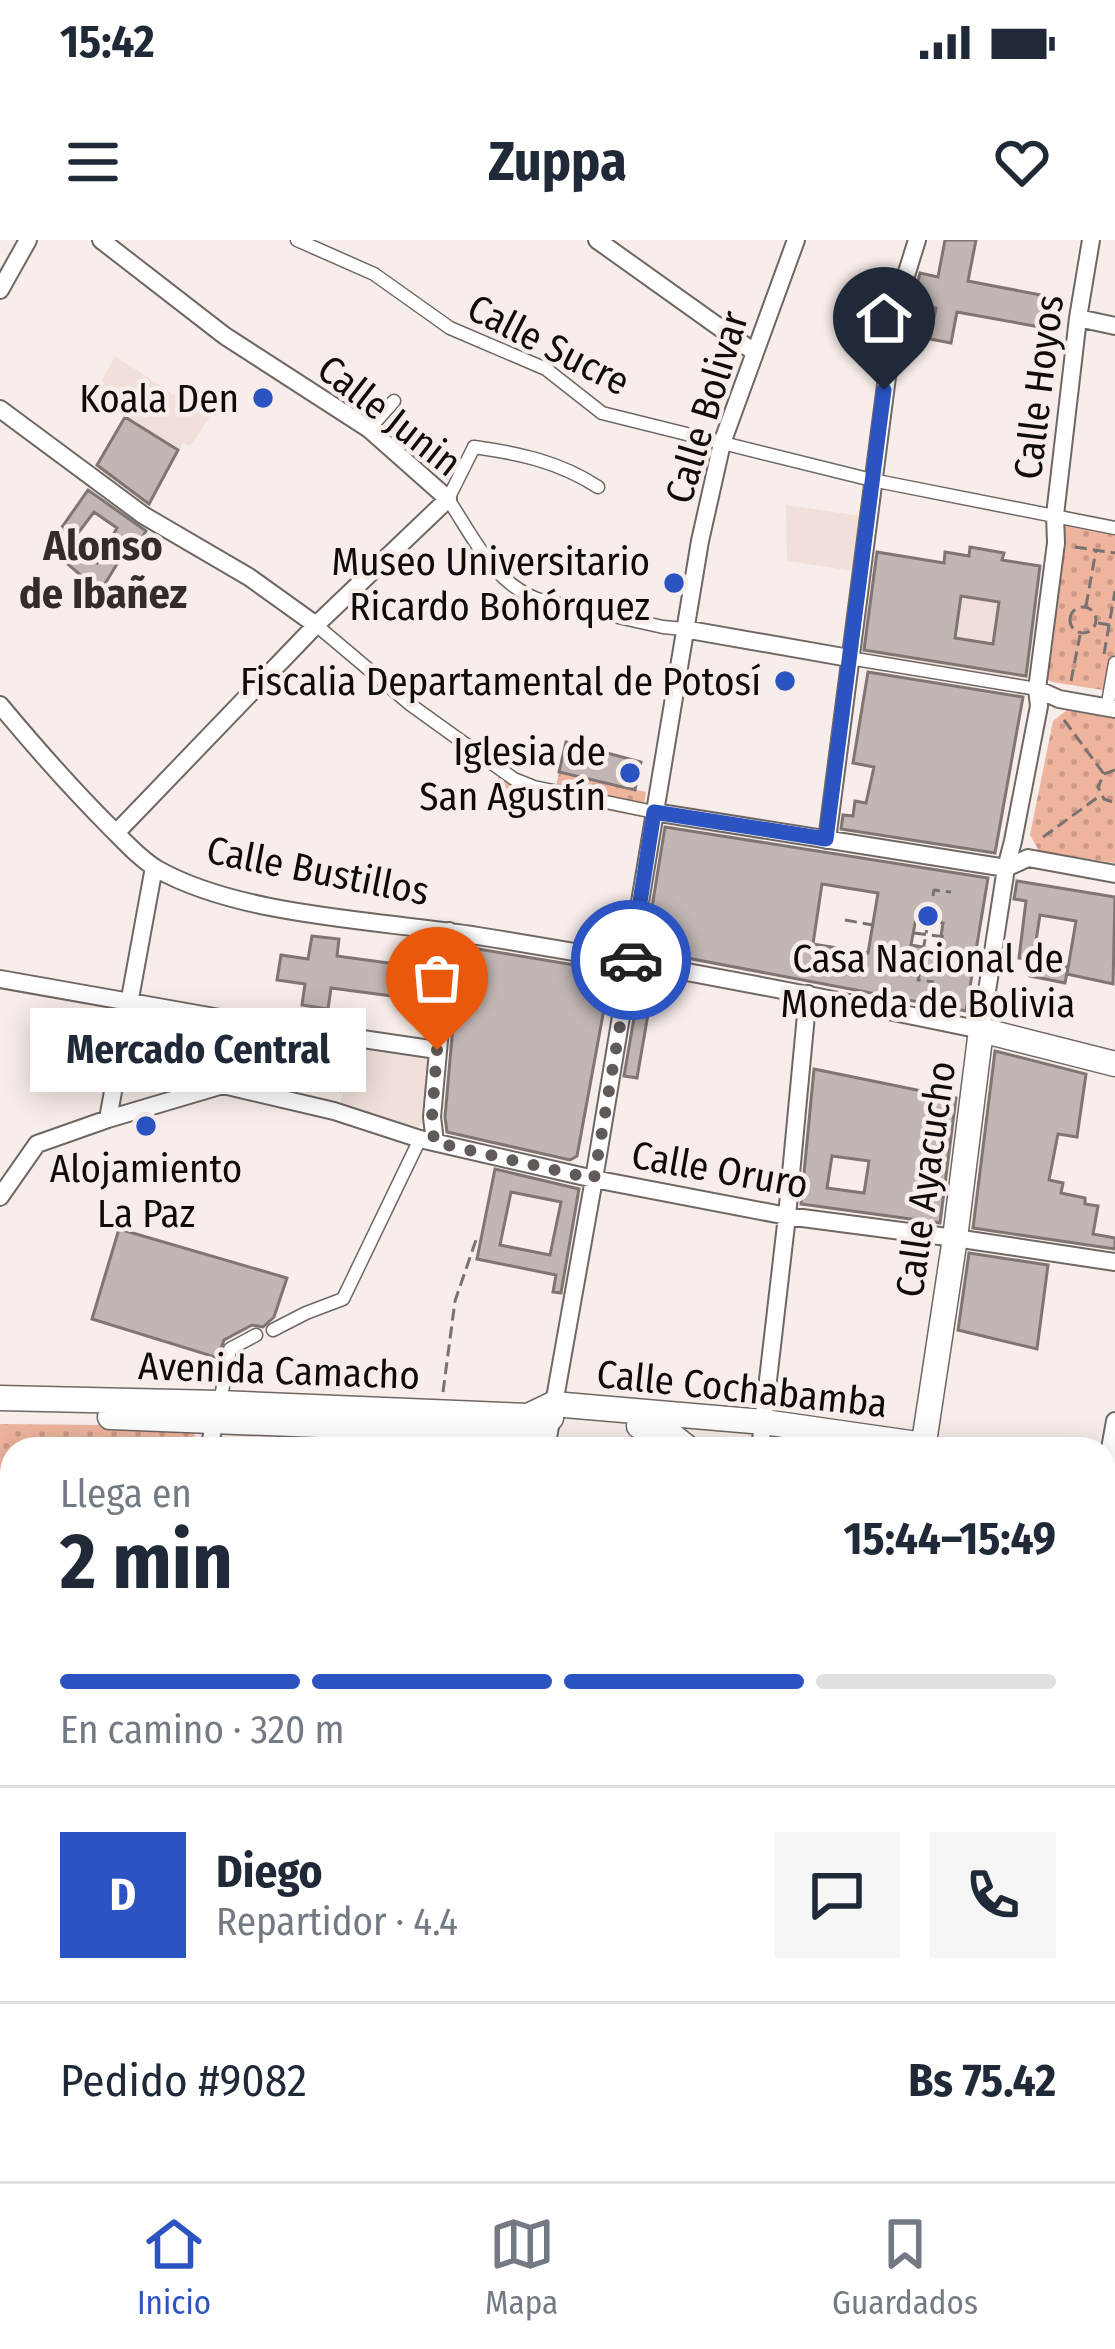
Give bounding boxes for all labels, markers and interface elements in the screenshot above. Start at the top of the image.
text: 15:42 [60,15,155,69]
icon: menu [60,129,126,195]
icon: heart [989,129,1055,195]
text: Zuppa [488,130,627,194]
pin [833,267,935,390]
street label: Calle Sucre [460,285,637,405]
icon: home [851,285,917,351]
street label: Calle Hoyos [1005,292,1073,482]
street label: Calle Bolivar [656,305,758,509]
street label: Calle Junin [309,346,470,486]
place label: Koala Den [79,376,239,422]
marker: Koala Den [250,385,276,411]
district label: Alonso de Ibañez [19,521,187,619]
place label: Museo Universitario Ricardo Bohórquez [331,539,650,630]
marker: Museo Universitario Ricardo Bohórquez [661,570,687,596]
place label: Fiscalia Departamental de Potosí [240,659,761,705]
marker: Fiscalia Departamental de Potosí [772,668,798,694]
place label: Iglesia de San Agustín [419,729,606,820]
marker: Iglesia de San Agustín [617,760,643,786]
street label: Calle Bustillos [203,827,433,915]
courier [571,900,691,1020]
marker: Casa Nacional de Moneda de Bolivia [915,903,941,929]
pin [386,927,488,1050]
icon: car [598,927,664,993]
place label: Casa Nacional de Moneda de Bolivia [781,936,1075,1027]
icon: bag [404,945,470,1011]
callout: Mercado Central [29,1008,365,1092]
text: Mercado Central [66,1027,330,1073]
street label: Calle Ayacucho [887,1058,965,1300]
marker: Alojamiento La Paz [133,1113,159,1139]
street label: Calle Oruro [628,1132,812,1208]
place label: Alojamiento La Paz [50,1146,242,1237]
street label: Avenida Camacho [137,1343,421,1399]
street label: Calle Cochabamba [594,1351,889,1427]
text: Llega en [60,1471,192,1517]
text: 15:44–15:49 [844,1512,1056,1566]
text: 2 min [60,1515,233,1609]
text: En camino · 320 m [60,1707,344,1753]
button: chat [774,1832,900,1958]
button: phone [930,1832,1056,1958]
text: Diego [216,1845,323,1899]
text: D [110,1868,136,1922]
text: Repartidor · 4.4 [216,1899,458,1945]
text: Pedido #9082 [60,2054,307,2108]
text: Bs 75.42 [908,2054,1056,2108]
tab: Inicio [137,2211,211,2323]
tab: Mapa [485,2211,558,2323]
tab: Guardados [832,2211,978,2323]

